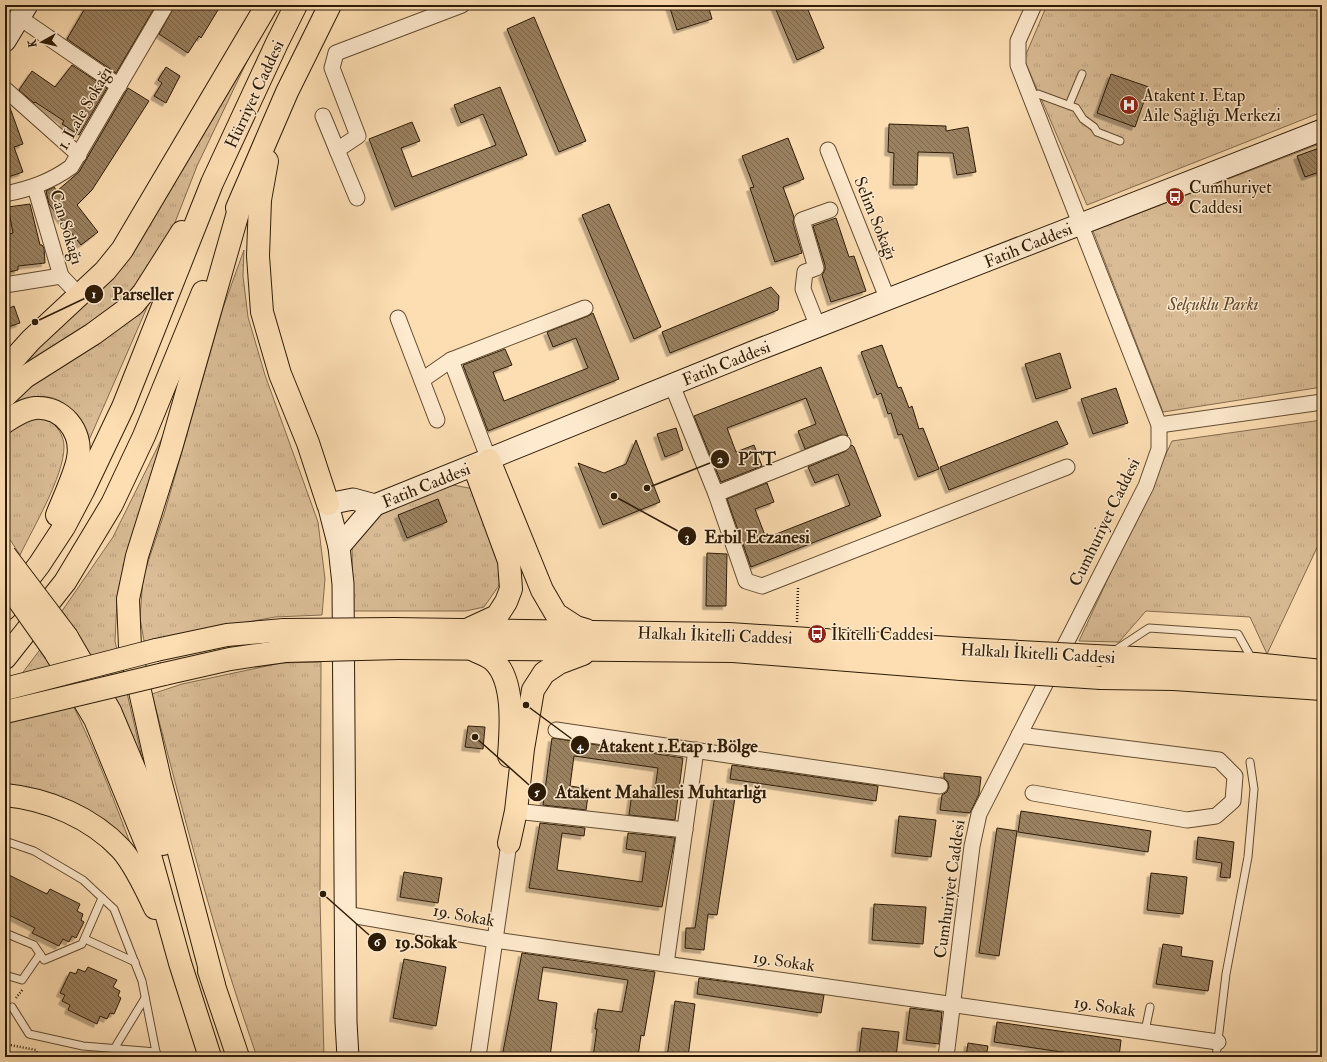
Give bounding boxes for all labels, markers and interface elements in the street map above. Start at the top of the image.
north arrow [22,22,62,62]
street label: Hürriyet Caddesi [220,36,290,152]
text: K [25,37,40,48]
street label: 1. Lale Sokağı [52,62,117,154]
place label: Atakent 1. Etap Aile Sağlığı Merkezi [1142,85,1281,126]
hospital icon: Atakent 1. Etap Aile Sağlığı Merkezi [1118,94,1140,116]
street label: Selim Sokağı [849,174,902,263]
place label: Cumhuriyet Caddesi [1189,177,1272,218]
bus stop icon: Cumhuriyet Caddesi [1164,186,1186,208]
street label: Can Sokağı [45,187,88,268]
street label: Fatih Caddesi [981,218,1076,273]
callout: Parseller [84,279,182,309]
text: Parseller [112,283,174,306]
text: 1 [92,287,96,302]
park label: Selçuklu Parkı [1167,294,1258,315]
street label: Fatih Caddesi [679,336,774,391]
callout: PTT [710,444,784,474]
text: PTT [738,448,777,471]
text: 2 [717,452,723,467]
street label: Cumhuriyet Caddesi [1064,454,1146,590]
street label: Fatih Caddesi [379,458,474,513]
callout: Erbil Eczanesi [677,521,818,551]
text: Erbil Eczanesi [704,526,810,549]
text: 3 [685,530,690,545]
street label: Halkalı İkitelli Caddesi [637,621,793,649]
bus stop icon: İkitelli Caddesi [806,623,828,645]
place label: İkitelli Caddesi [831,623,934,645]
street label: Halkalı İkitelli Caddesi [960,638,1117,668]
callout: Atakent 1.Etap 1.Bölge [570,730,766,760]
text: Atakent 1.Etap 1.Bölge [597,735,758,758]
text: 4 [576,739,585,754]
callout: Atakent Mahallesi Muhtarlığı [527,777,774,807]
text: Atakent Mahallesi Muhtarlığı [554,781,767,804]
text: 5 [534,785,540,800]
street label: Cumhuriyet Caddesi [929,818,971,960]
street label: 19. Sokak [431,900,496,931]
callout: 19.Sokak [367,927,465,957]
text: 19.Sokak [395,931,457,954]
text: 6 [374,935,381,950]
street label: 19. Sokak [752,947,816,976]
street label: 19. Sokak [1073,992,1137,1021]

